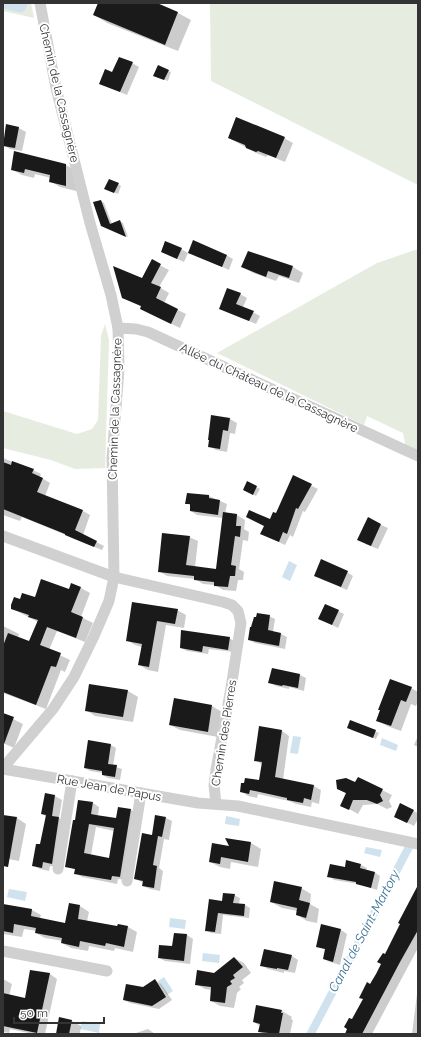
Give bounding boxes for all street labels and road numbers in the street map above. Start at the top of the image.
street label: Chemin de la Cassagnère [36,22,82,164]
street label: Chemin de la Cassagnère [106,338,124,480]
street label: Allée du Château de la Cassagnère [178,341,360,435]
street label: Chemin des Pierres [209,679,239,787]
street label: Rue Jean de Papus [56,772,163,804]

